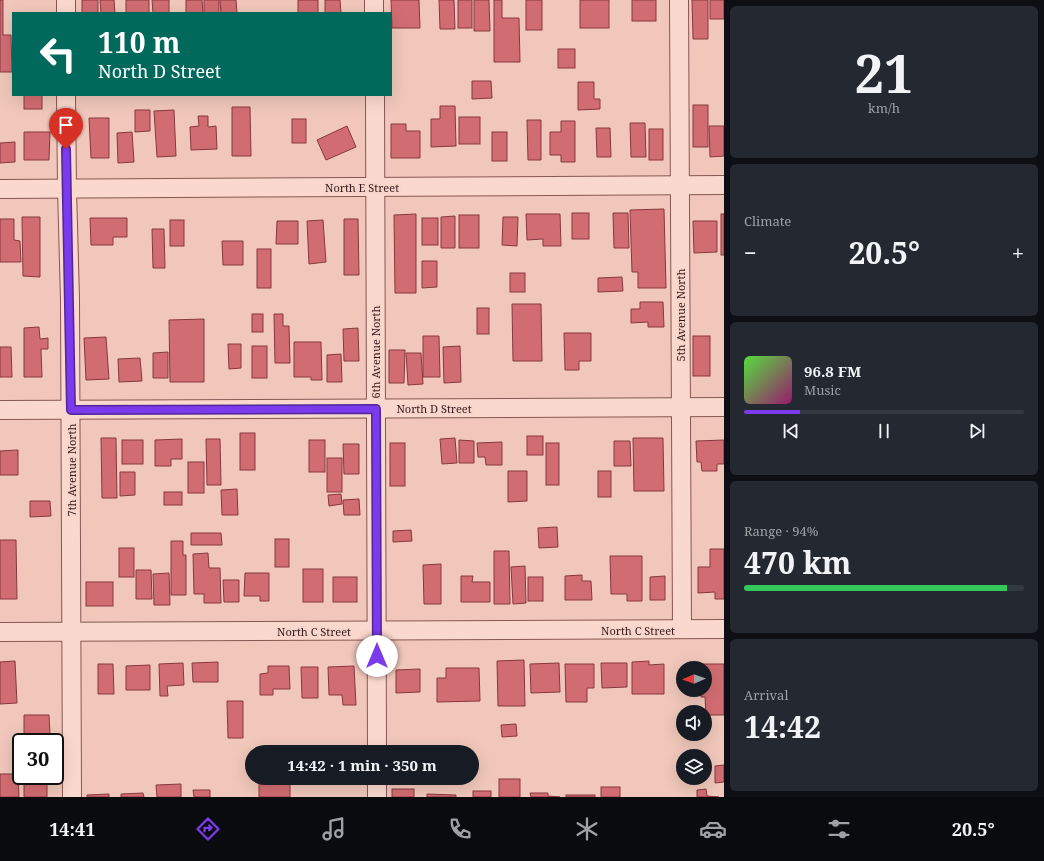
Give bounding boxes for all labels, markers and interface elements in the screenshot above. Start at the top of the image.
text: 110 m [98,23,180,61]
icon: left [32,28,84,80]
text: 21 [855,37,913,108]
text: North D Street [98,59,221,83]
text: km/h [868,99,900,117]
pin [49,108,83,149]
icon: arrive [55,114,77,136]
street label: North E Street [325,180,399,195]
text: Climate [744,212,791,230]
text: 20.5° [848,232,920,273]
text: − [744,237,757,267]
text: + [1012,237,1024,267]
street label: 5th Avenue North [673,269,688,361]
street label: 6th Avenue North [368,306,383,398]
text: 96.8 FM [804,361,861,381]
text: Music [804,381,841,399]
street label: North D Street [396,401,472,416]
icon: previous [780,420,802,442]
icon: pause [873,420,895,442]
icon: next [966,420,988,442]
street label: 7th Avenue North [64,424,79,516]
text: Range · 94% [744,522,818,540]
text: 470 km [744,542,851,583]
street label: North C Street [601,623,675,638]
street label: North C Street [277,624,351,639]
position arrow [356,635,398,677]
north arrow [676,661,712,697]
map controls [676,661,712,785]
text: Arrival [744,686,788,704]
button: sound [676,705,712,741]
text: 14:42 [744,706,821,747]
speed limit sign: 30 [12,733,64,785]
button: layers [676,749,712,785]
text: 14:42 · 1 min · 350 m [287,755,437,775]
icon: directions [194,815,222,843]
icon: music [320,815,348,843]
icon: phone [446,815,474,843]
icon: climate [573,815,601,843]
icon: car [699,815,727,843]
icon: filters [825,815,853,843]
text: 14:41 [49,817,95,841]
text: 20.5° [952,817,995,841]

